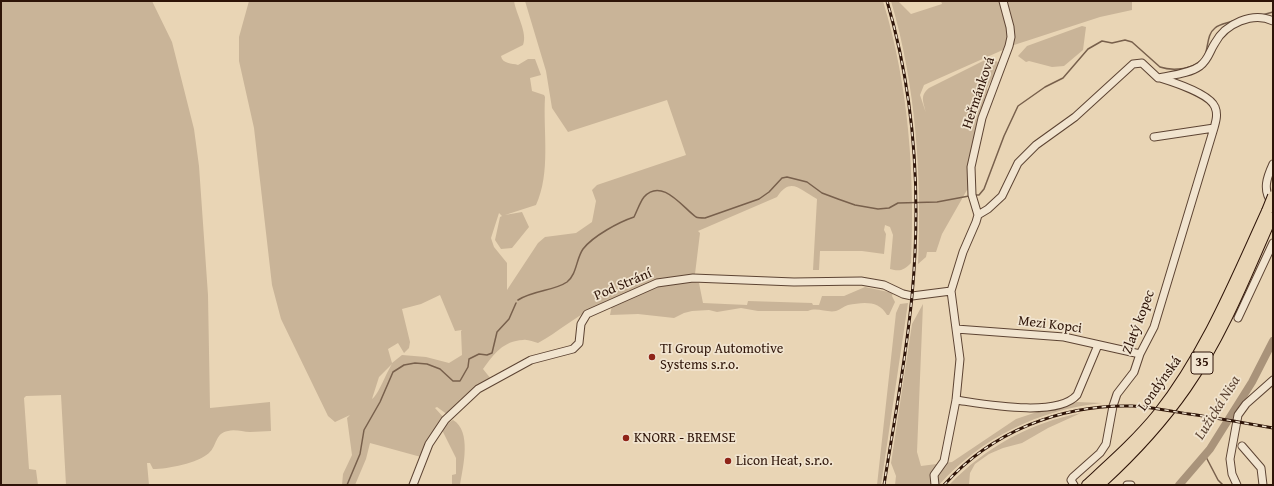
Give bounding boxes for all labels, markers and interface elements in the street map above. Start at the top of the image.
street label: Heřmánková [959,55,999,131]
street label: Pod Strání [592,265,654,305]
street label: Zlatý kopec [1119,288,1159,356]
street label: Mezi Kopci [1017,313,1083,337]
place label: TI Group Automotive Systems s.r.o. [660,341,783,374]
marker: TI Group Automotive Systems s.r.o. [647,352,657,362]
road number: 35 [1191,352,1213,374]
street label: Londýnská [1135,353,1185,415]
water label: Lužická Nisa [1191,373,1245,443]
place label: KNORR - BREMSE [634,430,736,446]
marker: KNORR - BREMSE [621,433,631,443]
place label: Licon Heat, s.r.o. [736,453,833,469]
marker: Licon Heat, s.r.o. [723,456,733,466]

